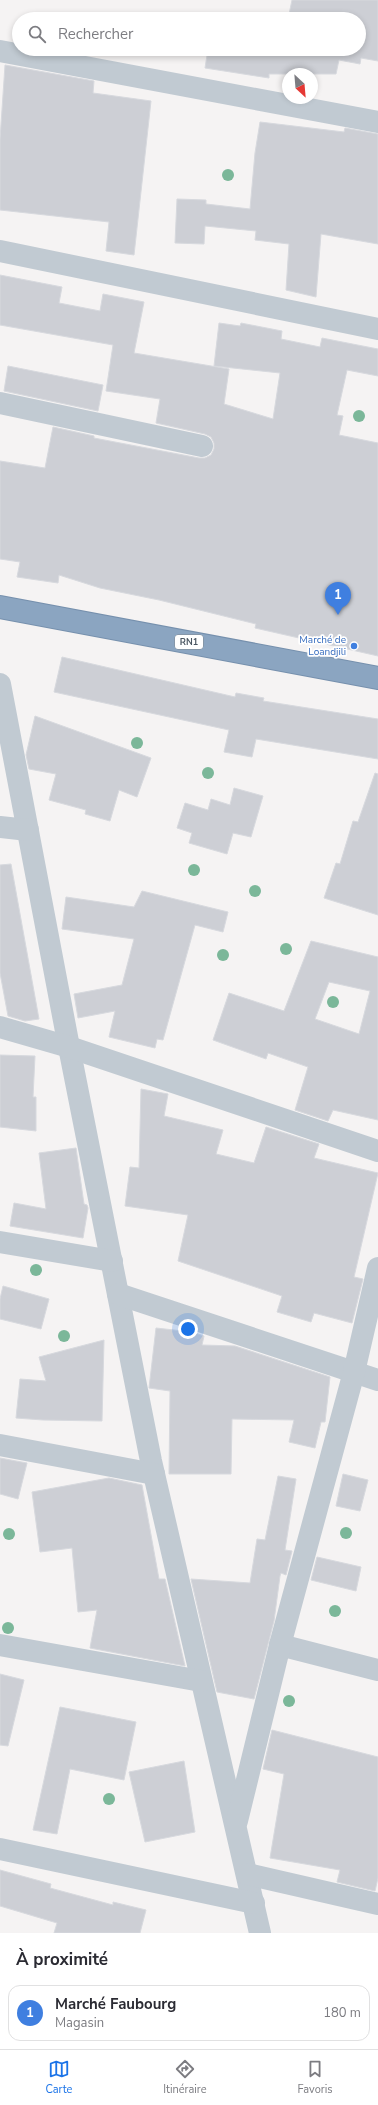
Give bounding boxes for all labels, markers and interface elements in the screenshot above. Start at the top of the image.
search box [12,12,366,56]
icon: search [26,23,48,45]
text: Rechercher [58,24,133,44]
north arrow [282,68,318,104]
pin: 1 [325,582,351,615]
place label: Marché de Loandjili [299,633,346,659]
road number: RN1 [175,635,203,649]
marker: Marché de Loandjili [349,641,359,651]
your location [178,1319,198,1339]
text: À proximité [16,1948,108,1971]
text: Marché Faubourg [55,1994,176,2014]
text: 1 [26,2004,34,2022]
text: 180 m [323,2004,361,2022]
text: Magasin [55,2014,104,2032]
tab: Carte [45,2058,72,2097]
tab: Itinéraire [163,2058,207,2097]
tab: Favoris [297,2058,333,2097]

